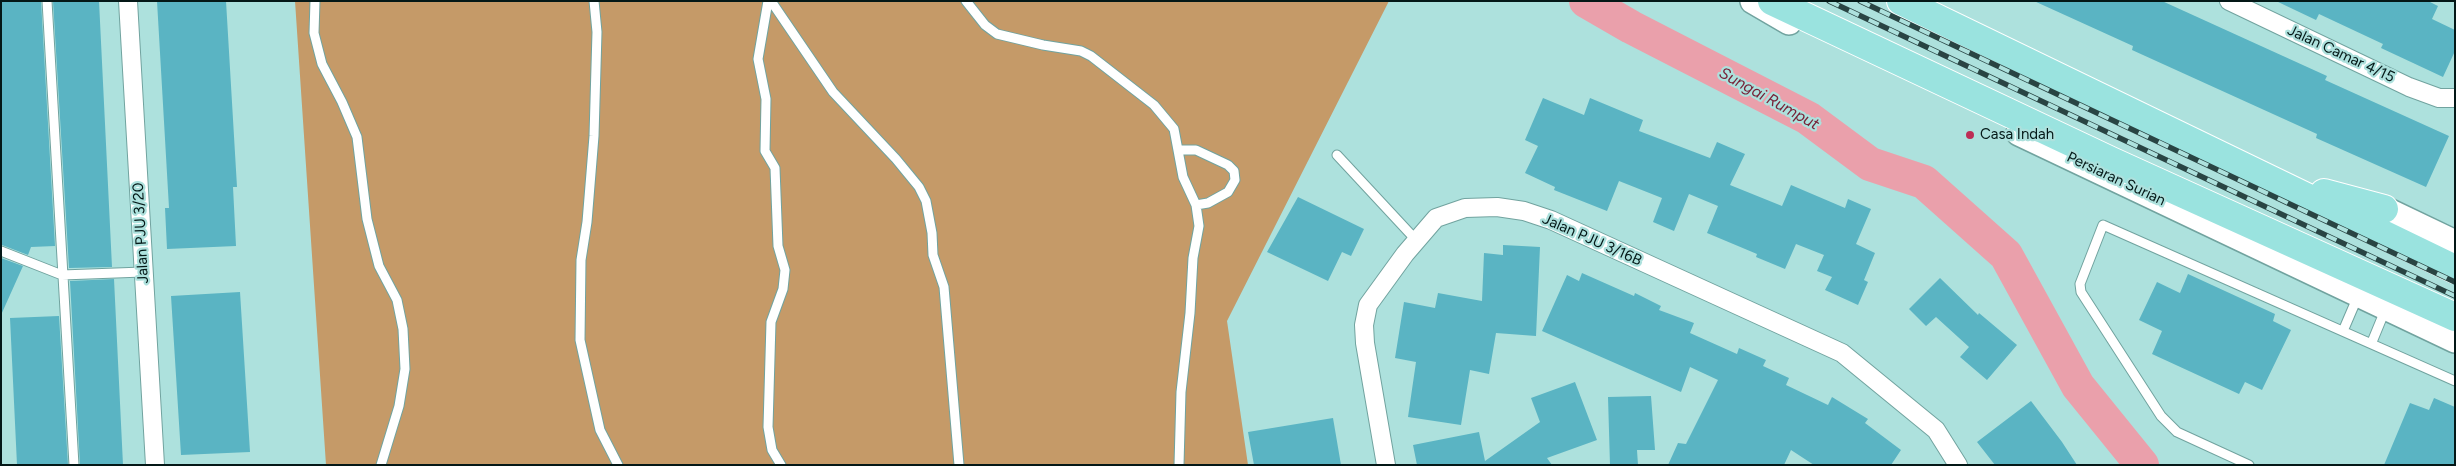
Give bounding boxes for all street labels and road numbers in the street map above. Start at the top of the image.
street label: Jalan Camar 4/15 [2285,21,2397,87]
street label: Persiaran Surian [2064,148,2168,210]
street label: Jalan PJU 3/20 [129,182,153,284]
street label: Jalan PJU 3/16B [1539,210,1645,270]

